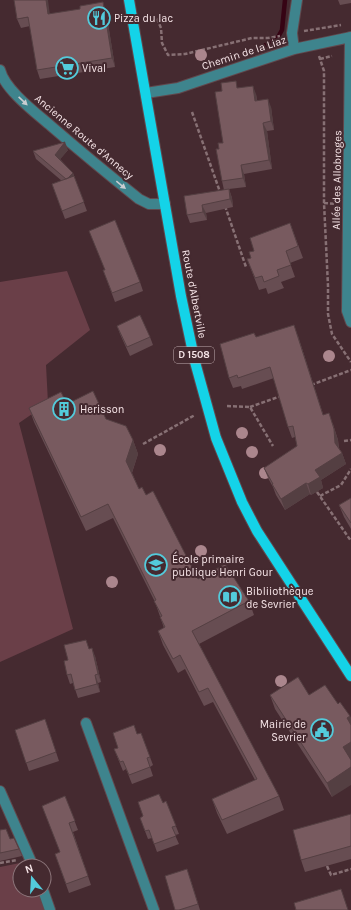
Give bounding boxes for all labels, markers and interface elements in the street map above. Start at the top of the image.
restaurant icon: Pizza du lac [86,5,112,31]
place label: Pizza du lac [114,12,173,25]
street label: Chemin de la Liaz [200,33,288,73]
supermarket icon: Vival [54,55,80,81]
place label: Vival [82,62,106,75]
street label: Ancienne Route d'Annecy [32,92,136,182]
one-way arrow [18,96,28,106]
street label: Allée des Allobroges [330,130,344,230]
one-way arrow [116,181,127,190]
street label: Route d'Albertville [179,249,209,340]
road number: D 1508 [174,347,214,363]
building icon: Herisson [51,396,77,422]
place label: Herisson [80,403,124,416]
place label: École primaire publique Henri Gour [172,551,273,579]
school or university icon: École primaire publique Henri Gour [143,552,169,578]
library icon: Bibliiothèque de Sevrier [217,584,243,610]
place label: Bibliiothèque de Sevrier [246,585,314,611]
public building icon: Mairie de Sevrier [309,717,335,743]
place label: Mairie de Sevrier [260,718,306,744]
north arrow [12,858,52,898]
text: N [23,862,35,876]

